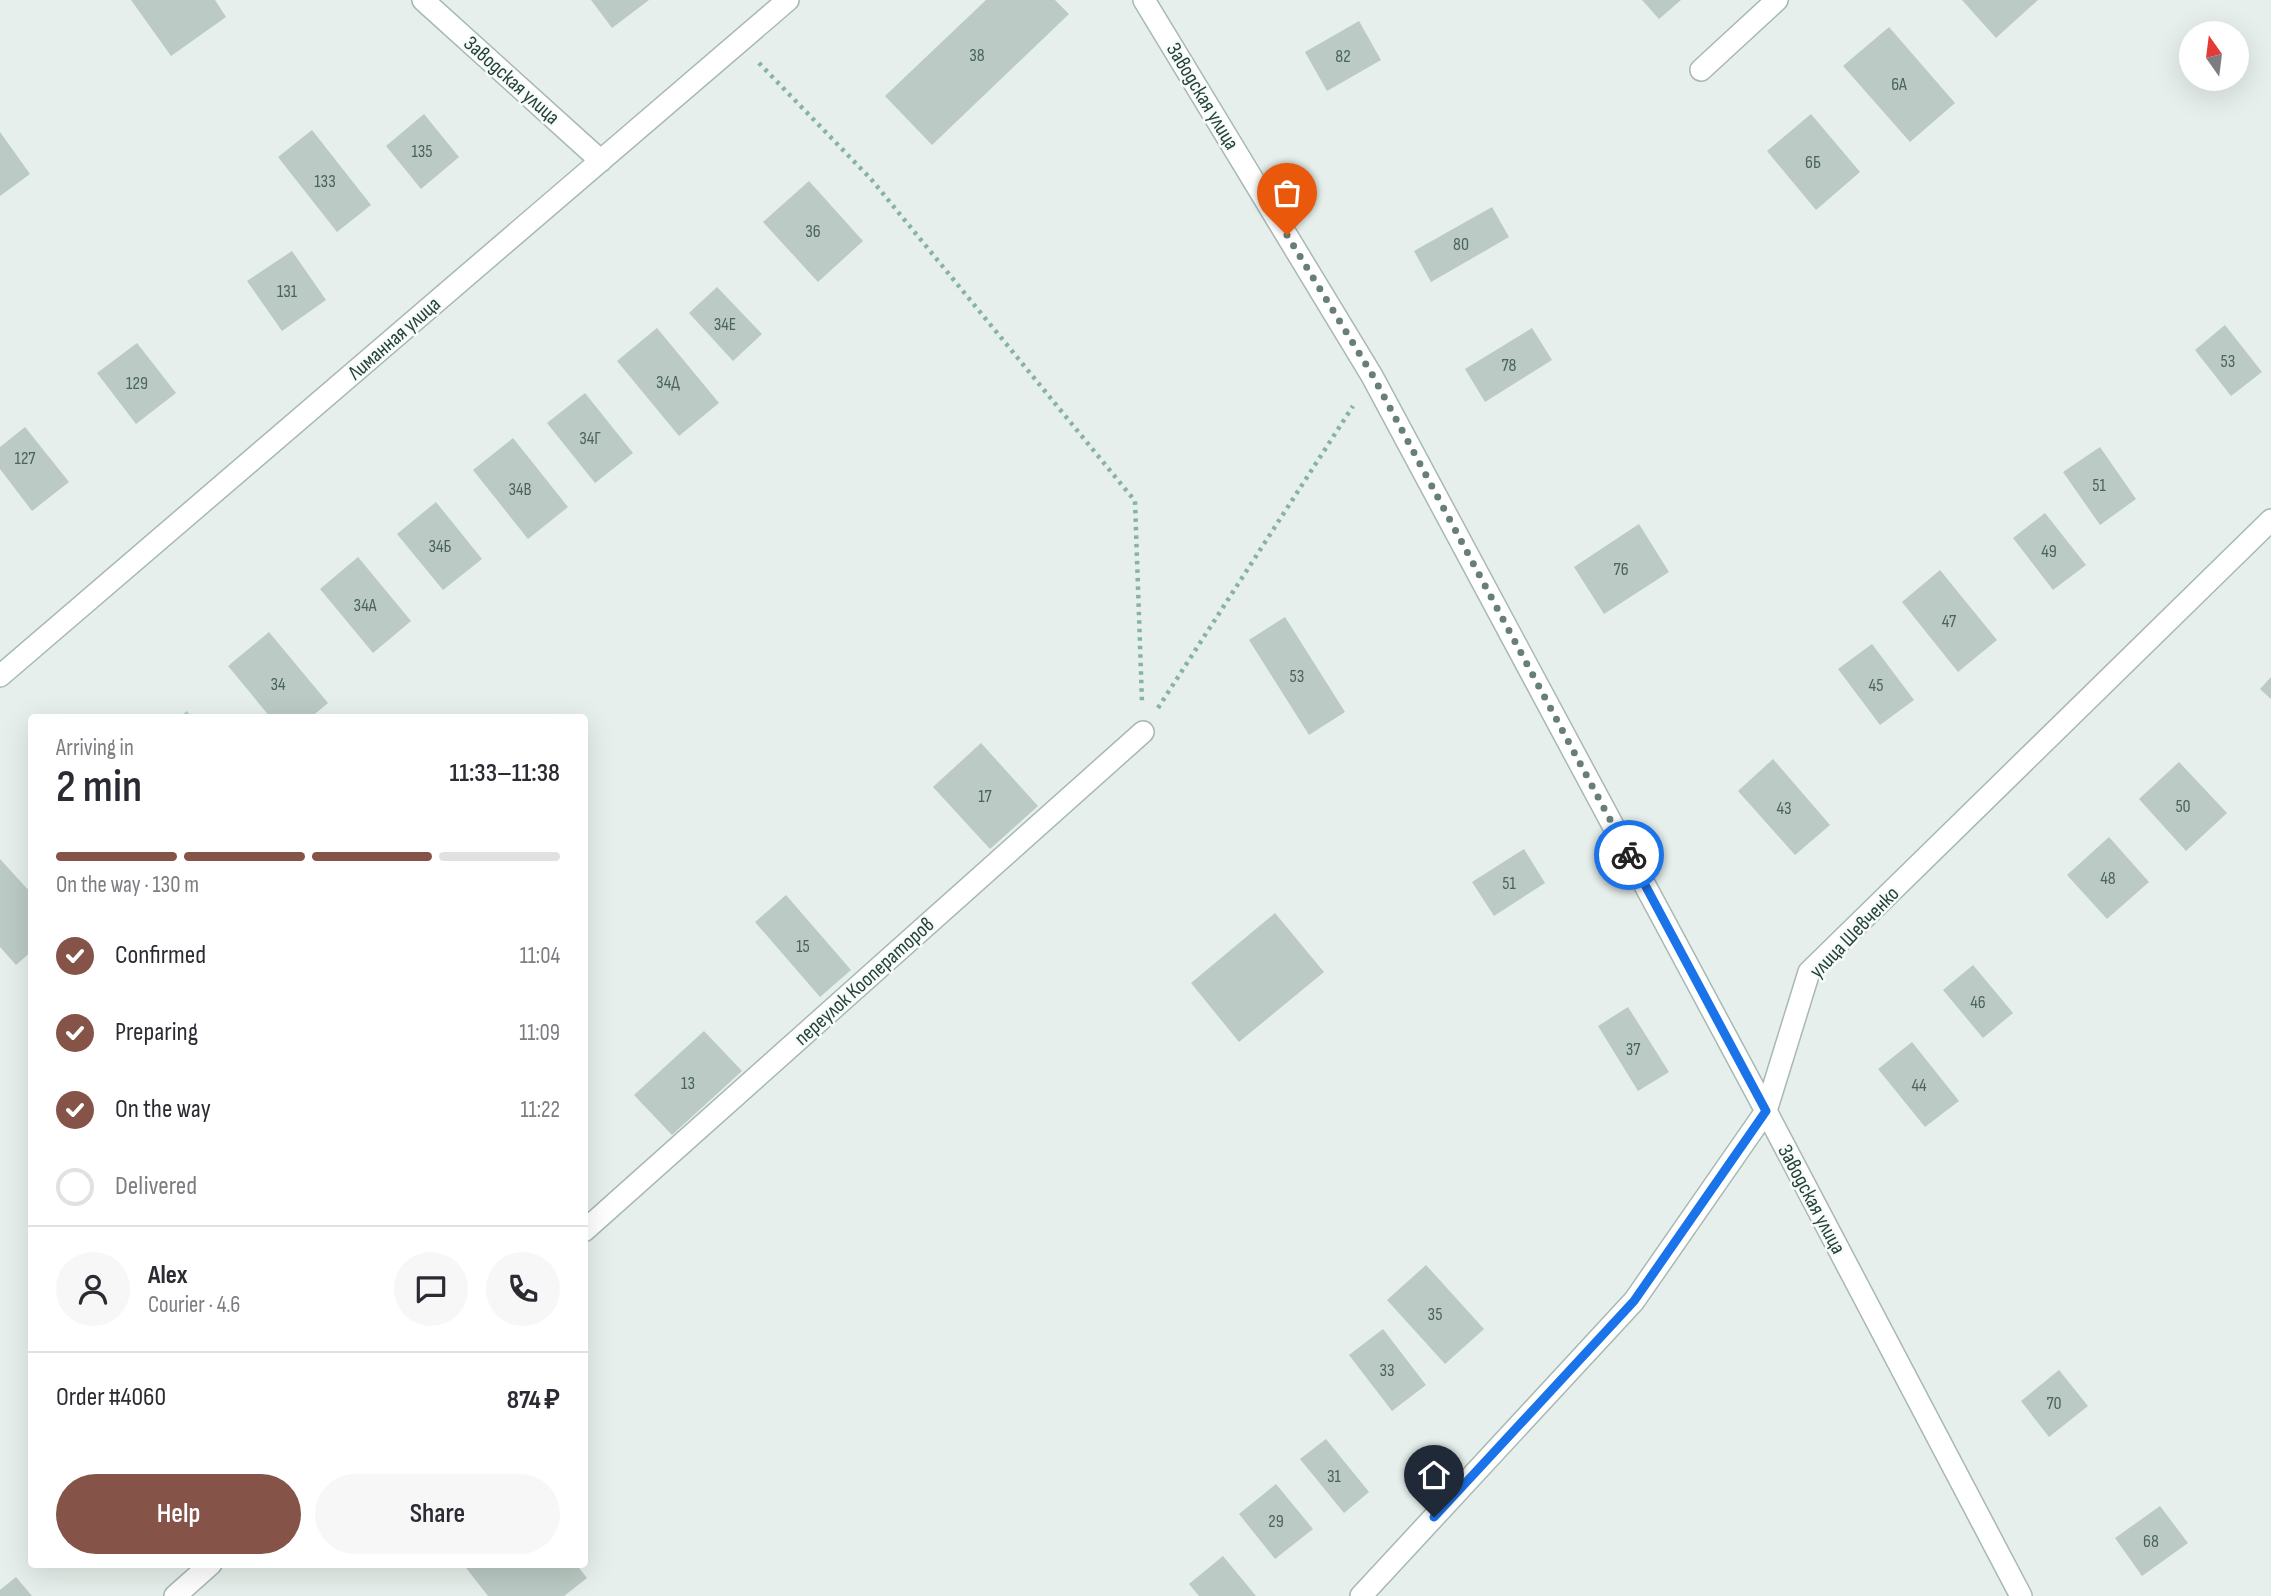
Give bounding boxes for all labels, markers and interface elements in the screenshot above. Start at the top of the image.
north arrow [2179,21,2249,91]
map controls [2179,21,2249,91]
street label: Заводская улица [459,31,565,130]
street label: Заводская улица [1161,38,1244,154]
house number: 38 [969,45,985,66]
house number: 82 [1335,46,1351,67]
house number: 6А [1891,74,1907,95]
house number: 135 [411,141,433,162]
house number: 6Б [1805,152,1821,173]
pin [1257,163,1317,235]
house number: 133 [314,171,336,192]
icon: bag [1268,174,1306,212]
house number: 36 [805,221,821,242]
house number: 80 [1453,234,1469,255]
house number: 131 [277,281,298,302]
street label: Лиманная улица [342,291,446,386]
house number: 34Е [714,314,736,335]
house number: 53 [2221,351,2235,372]
house number: 78 [1501,355,1517,376]
house number: 34Д [656,372,680,393]
house number: 129 [126,373,148,394]
house number: 34Г [579,428,601,449]
house number: 127 [14,448,36,469]
house number: 51 [2092,475,2106,496]
house number: 34В [508,479,532,500]
house number: 34Б [428,536,452,557]
house number: 49 [2041,541,2057,562]
house number: 76 [1613,559,1629,580]
house number: 34А [354,595,377,616]
house number: 47 [1942,611,1957,632]
house number: 53 [1290,666,1304,687]
house number: 34 [270,674,286,695]
house number: 45 [1869,675,1883,696]
text: Arriving in [56,734,134,762]
text: 11:33–11:38 [449,758,560,789]
text: 2 min [56,760,142,815]
house number: 17 [978,786,993,807]
house number: 50 [2175,796,2191,817]
house number: 43 [1776,798,1792,819]
courier [1594,820,1664,890]
icon: bike [1610,836,1648,874]
house number: 48 [2100,868,2116,889]
text: On the way · 130 m [56,871,199,899]
house number: 51 [1502,873,1516,894]
street label: улица Шевченко [1804,881,1904,983]
street label: переулок Кооператоров [789,912,939,1051]
house number: 15 [796,936,810,957]
icon: check [56,937,94,975]
text: Confirmed [115,940,206,971]
text: 11:04 [520,942,560,970]
house number: 46 [1970,992,1986,1013]
icon: check [56,1014,94,1052]
text: Preparing [115,1017,198,1048]
text: 11:09 [519,1019,560,1047]
house number: 37 [1626,1039,1641,1060]
house number: 13 [681,1073,695,1094]
house number: 44 [1911,1075,1927,1096]
icon: check [56,1091,94,1129]
text: On the way [115,1094,211,1125]
text: 11:22 [521,1096,560,1124]
street label: Заводская улица [1772,1140,1851,1258]
text: Delivered [115,1171,197,1202]
button: person [56,1252,130,1326]
button: chat [394,1252,468,1326]
button: phone [486,1252,560,1326]
text: Alex [148,1260,188,1291]
text: Courier · 4.6 [148,1291,240,1319]
house number: 35 [1428,1304,1442,1325]
house number: 33 [1379,1360,1395,1381]
text: Order #4060 [56,1382,166,1413]
text: 874 ₽ [507,1385,560,1416]
house number: 70 [2046,1393,2062,1414]
pin [1404,1445,1464,1517]
icon: home [1415,1456,1453,1494]
house number: 31 [1327,1466,1342,1487]
button: Help [56,1474,301,1554]
button: Share [315,1474,560,1554]
house number: 29 [1268,1511,1284,1532]
house number: 68 [2143,1531,2159,1552]

